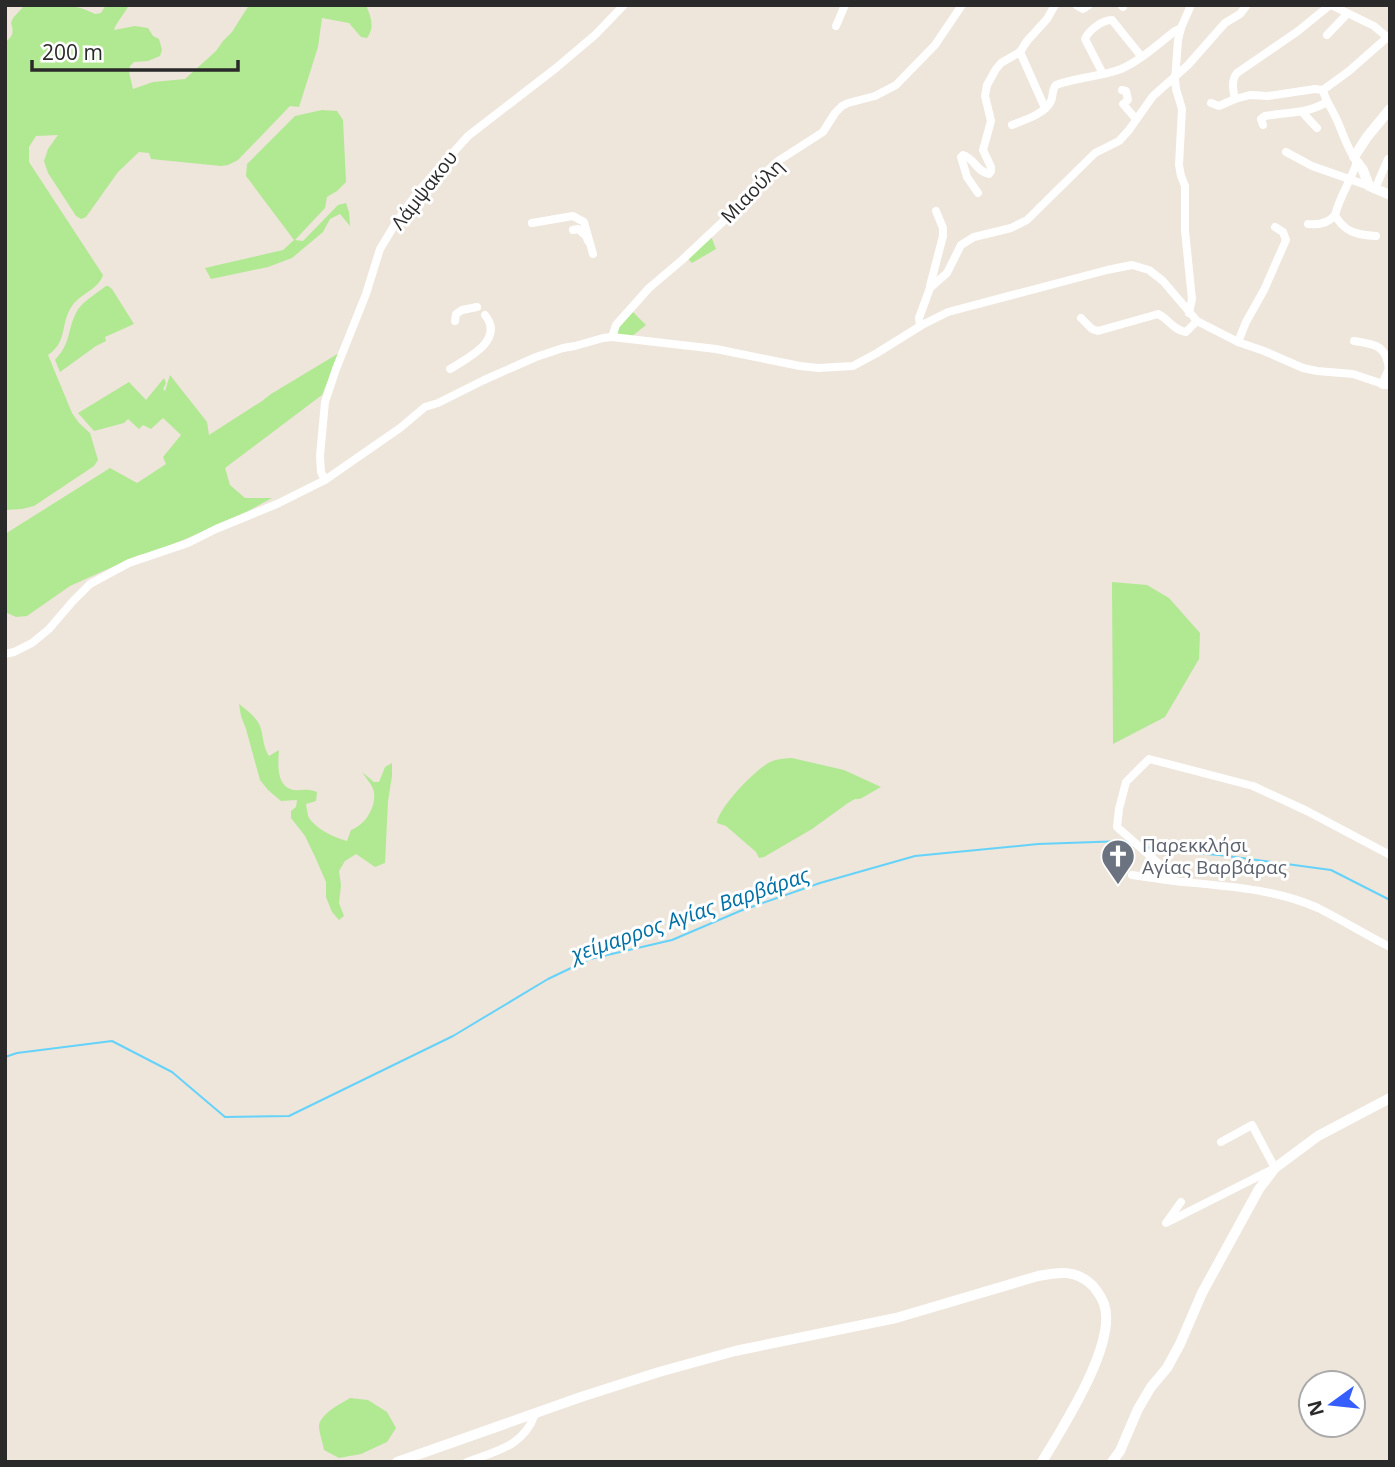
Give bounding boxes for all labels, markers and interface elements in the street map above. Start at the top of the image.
scale bar [32,28,238,72]
text: 200 m [42,38,103,66]
street label: Λάμψακου [385,145,463,235]
street label: Μιαούλη [715,153,789,229]
place label: Παρεκκλήσι Αγίας Βαρβάρας [1142,832,1287,880]
church icon: Παρεκκλήσι Αγίας Βαρβάρας [1099,837,1137,886]
water label: χείμαρρος Αγίας Βαρβάρας [564,860,813,969]
north arrow [1297,1369,1367,1439]
text: N [1301,1398,1330,1419]

